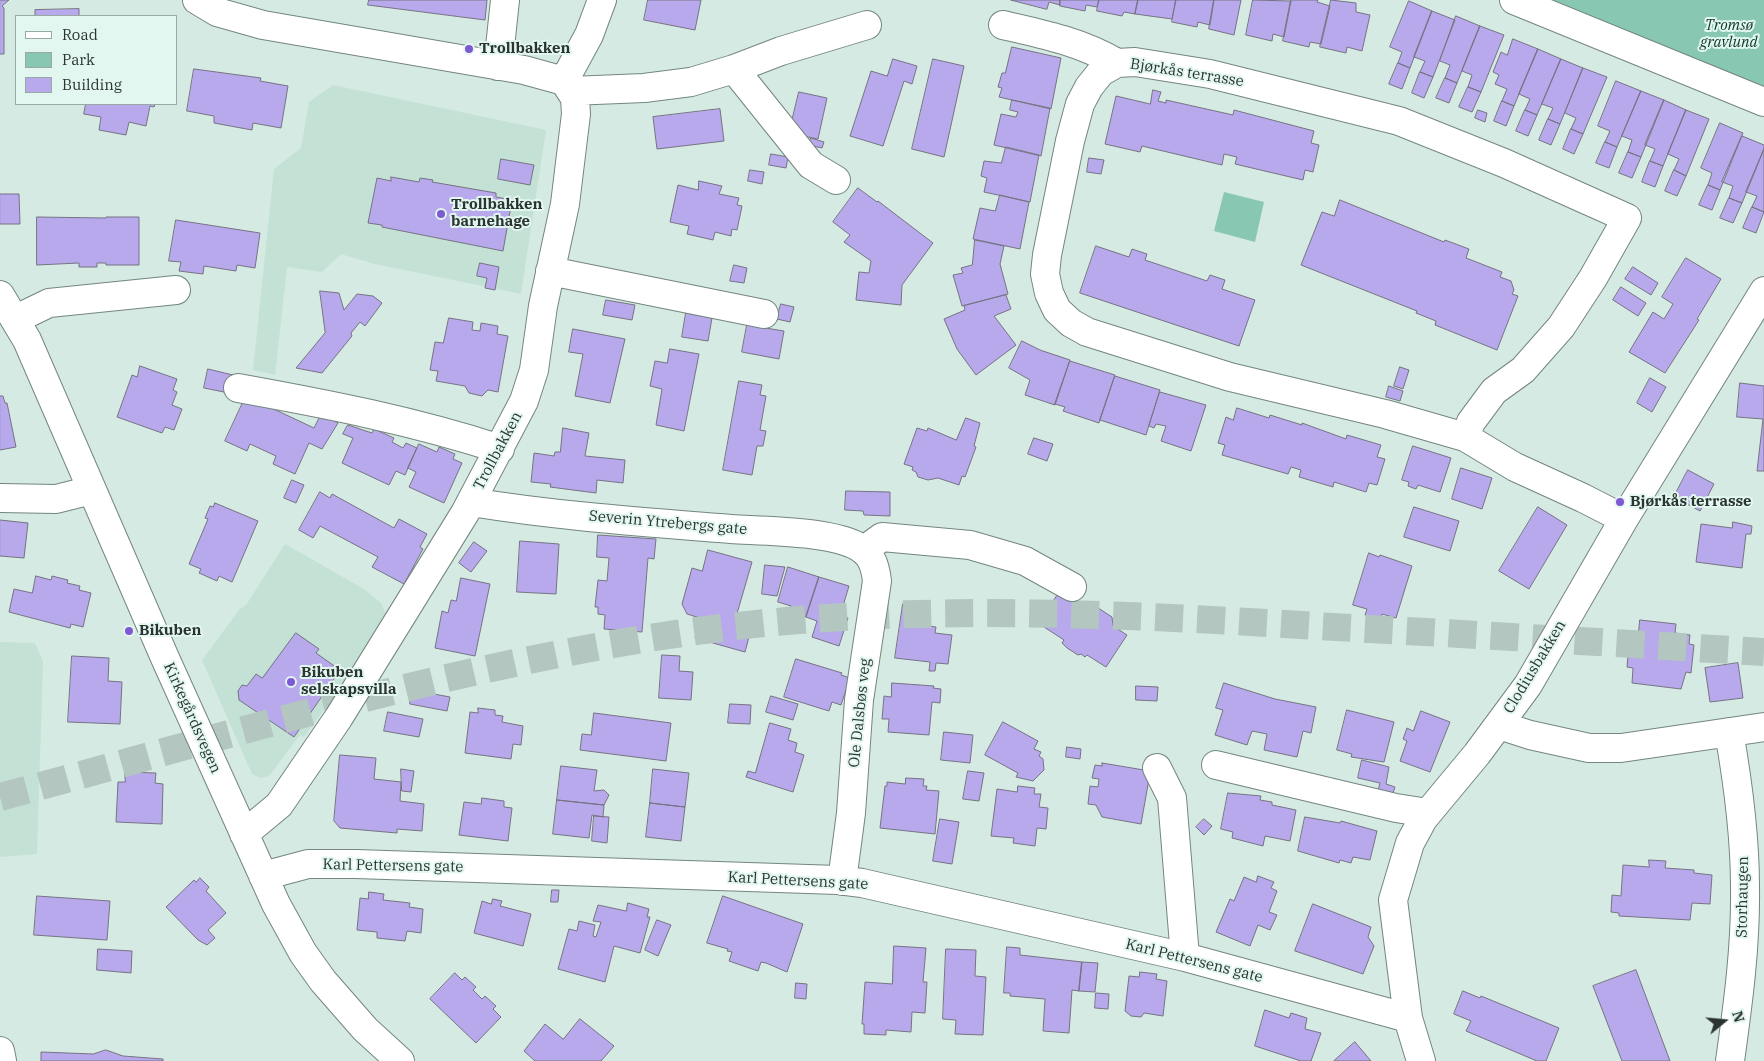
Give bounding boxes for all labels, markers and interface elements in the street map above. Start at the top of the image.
legend [15,15,178,105]
park label: Tromsø gravlund [1700,17,1758,52]
text: Road [62,25,98,44]
place label: Trollbakken [479,40,570,58]
marker: Trollbakken [463,43,475,55]
text: Park [62,50,95,69]
street label: Bjørkås terrasse [1129,55,1245,91]
text: Building [62,75,122,94]
place label: Trollbakken barnehage [451,196,542,231]
marker: Trollbakken barnehage [435,208,447,220]
street label: Trollbakken [470,409,526,493]
place label: Bjørkås terrasse [1630,493,1752,511]
marker: Bjørkås terrasse [1614,496,1626,508]
street label: Severin Ytrebergs gate [588,507,748,539]
street label: Clodiusbakken [1500,617,1570,717]
place label: Bikuben [139,622,201,640]
marker: Bikuben [123,625,135,637]
street label: Ole Dalsbøs veg [845,657,875,769]
street label: Kirkegårdsvegen [159,660,225,776]
place label: Bikuben selskapsvilla [301,664,396,699]
marker: Bikuben selskapsvilla [285,676,297,688]
street label: Karl Pettersens gate [323,856,463,876]
street label: Storhaugen [1733,856,1753,938]
street label: Karl Pettersens gate [727,868,869,894]
street label: Karl Pettersens gate [1124,935,1264,987]
north arrow [1699,996,1749,1046]
text: N [1728,1009,1749,1025]

